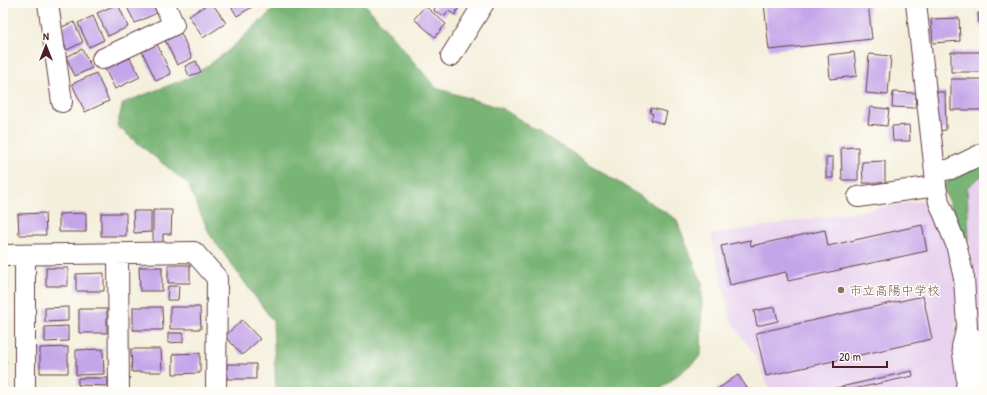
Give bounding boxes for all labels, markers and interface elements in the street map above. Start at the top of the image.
north arrow [26,26,66,66]
text: N [43,29,49,43]
place label: 市立高陽中学校 [849,281,940,299]
marker: 市立高陽中学校 [836,285,846,295]
scale bar [833,343,887,369]
text: 20 m [839,348,861,365]

